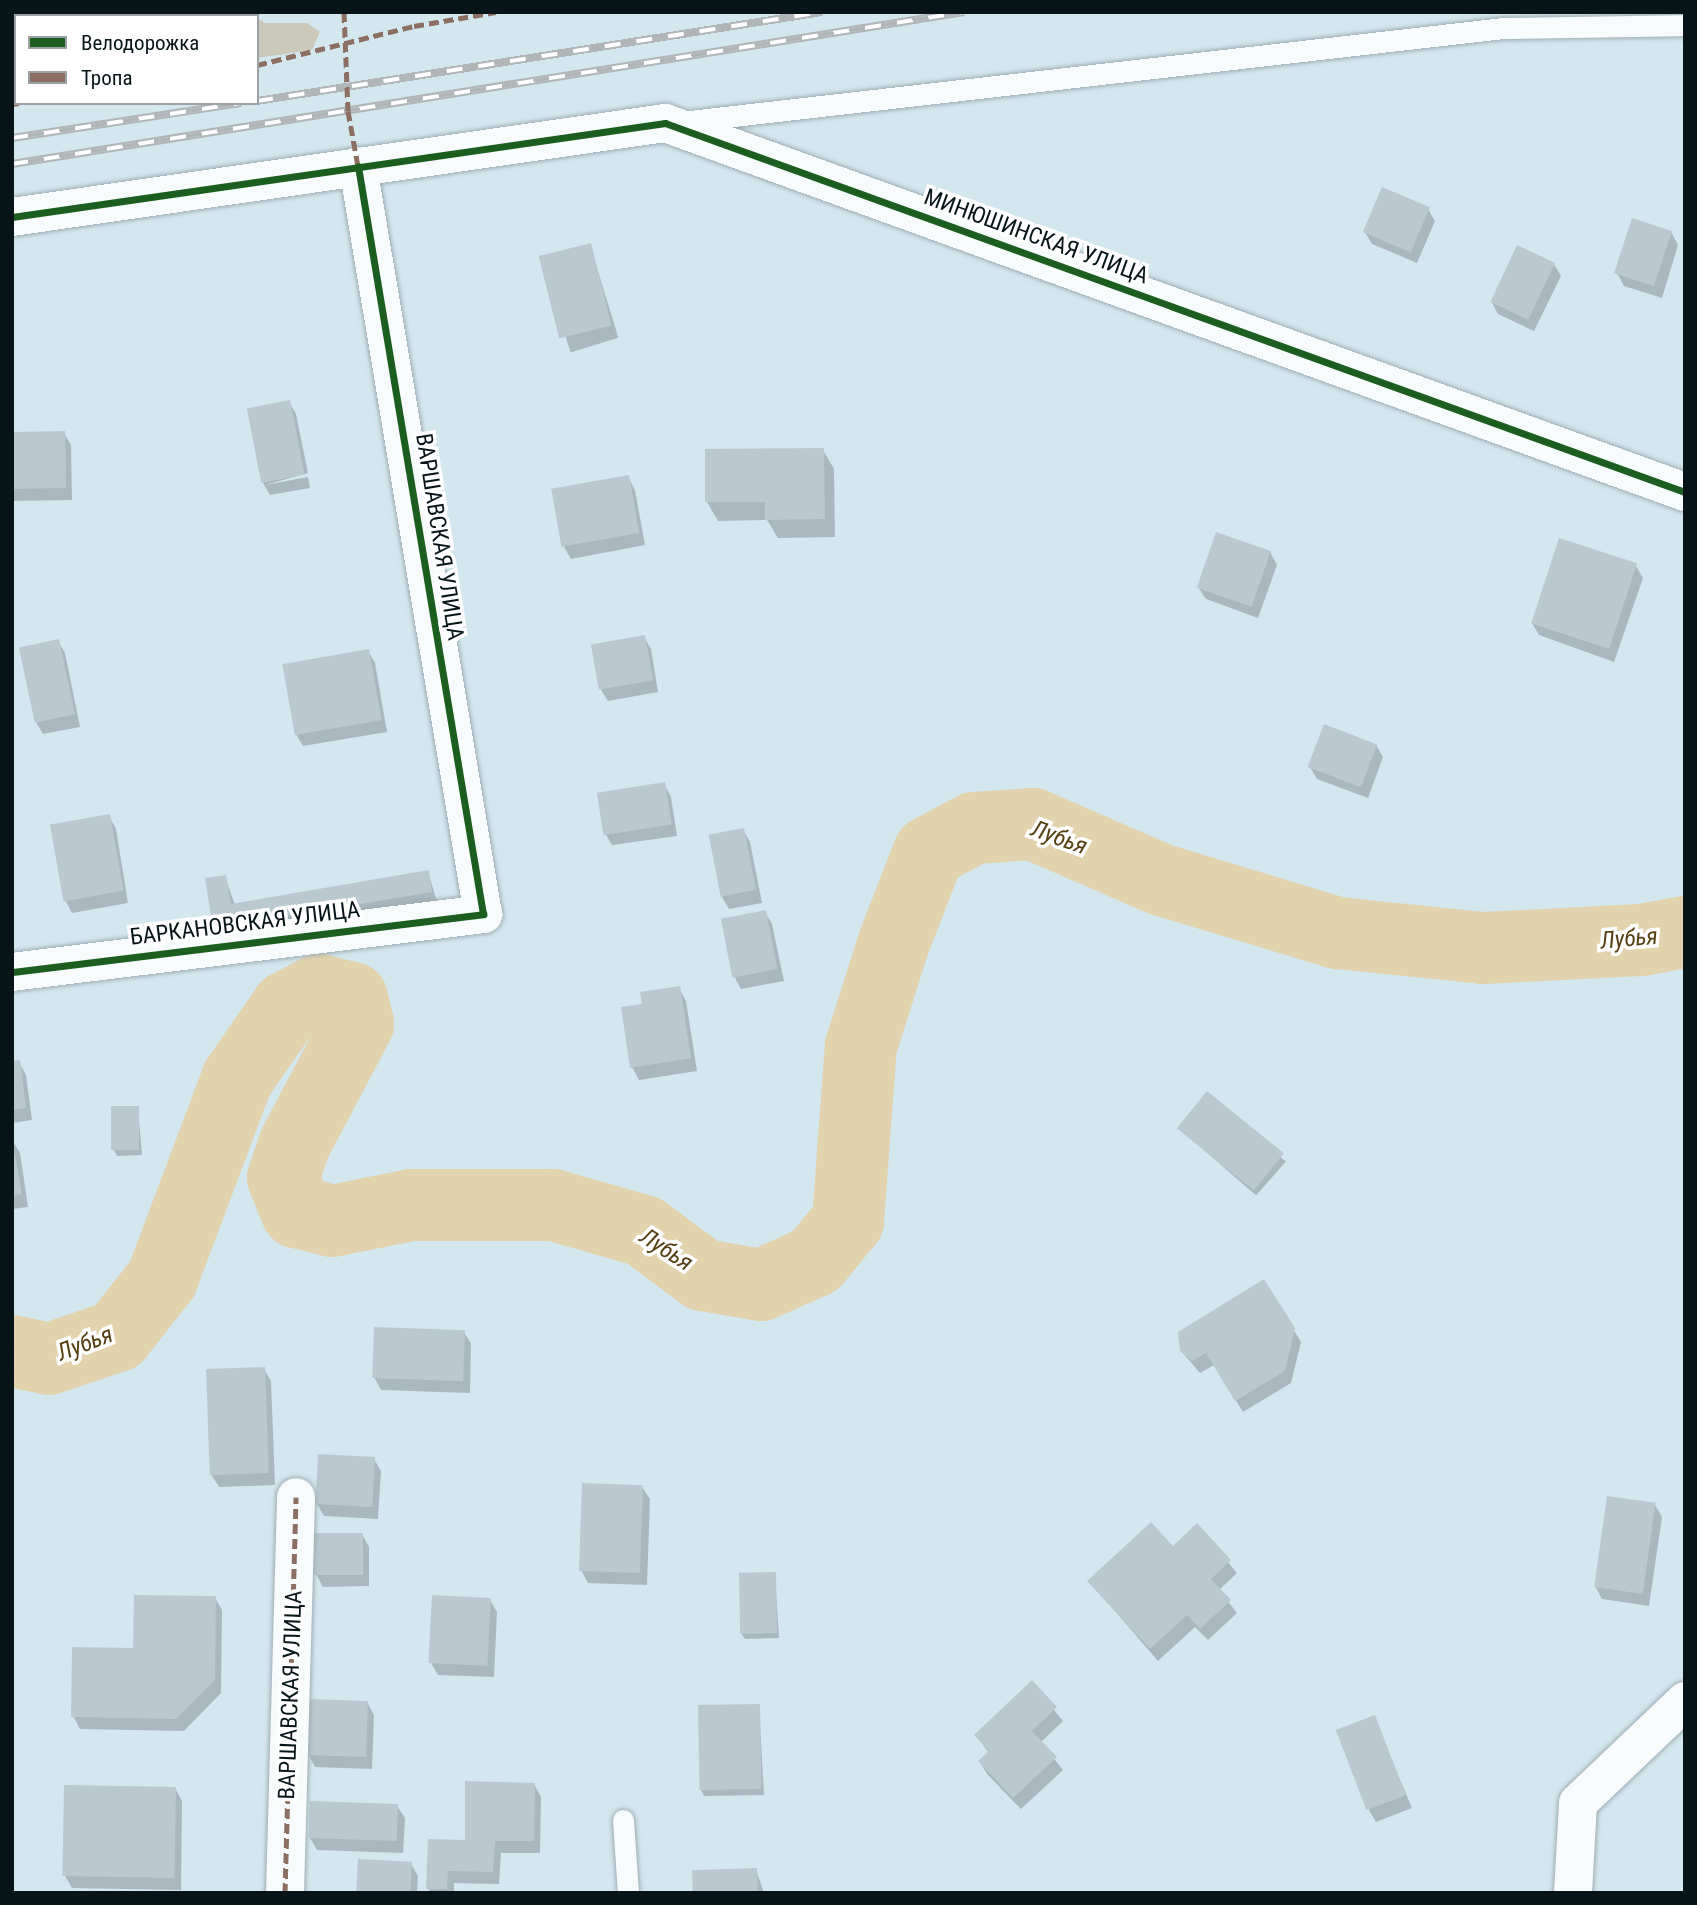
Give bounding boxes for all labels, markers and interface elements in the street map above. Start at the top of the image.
legend [14,14,259,105]
text: Велодорожка [81,31,199,55]
text: Тропа [81,66,132,90]
street label: МИНЮШИНСКАЯ УЛИЦА [920,184,1152,290]
street label: ВАРШАВСКАЯ УЛИЦА [409,431,469,643]
water label: Лубья [1027,815,1091,861]
street label: БАРКАНОВСКАЯ УЛИЦА [128,896,362,952]
water label: Лубья [1599,922,1659,956]
water label: Лубья [634,1222,698,1278]
water label: Лубья [53,1320,117,1368]
street label: ВАРШАВСКАЯ УЛИЦА [274,1590,308,1800]

